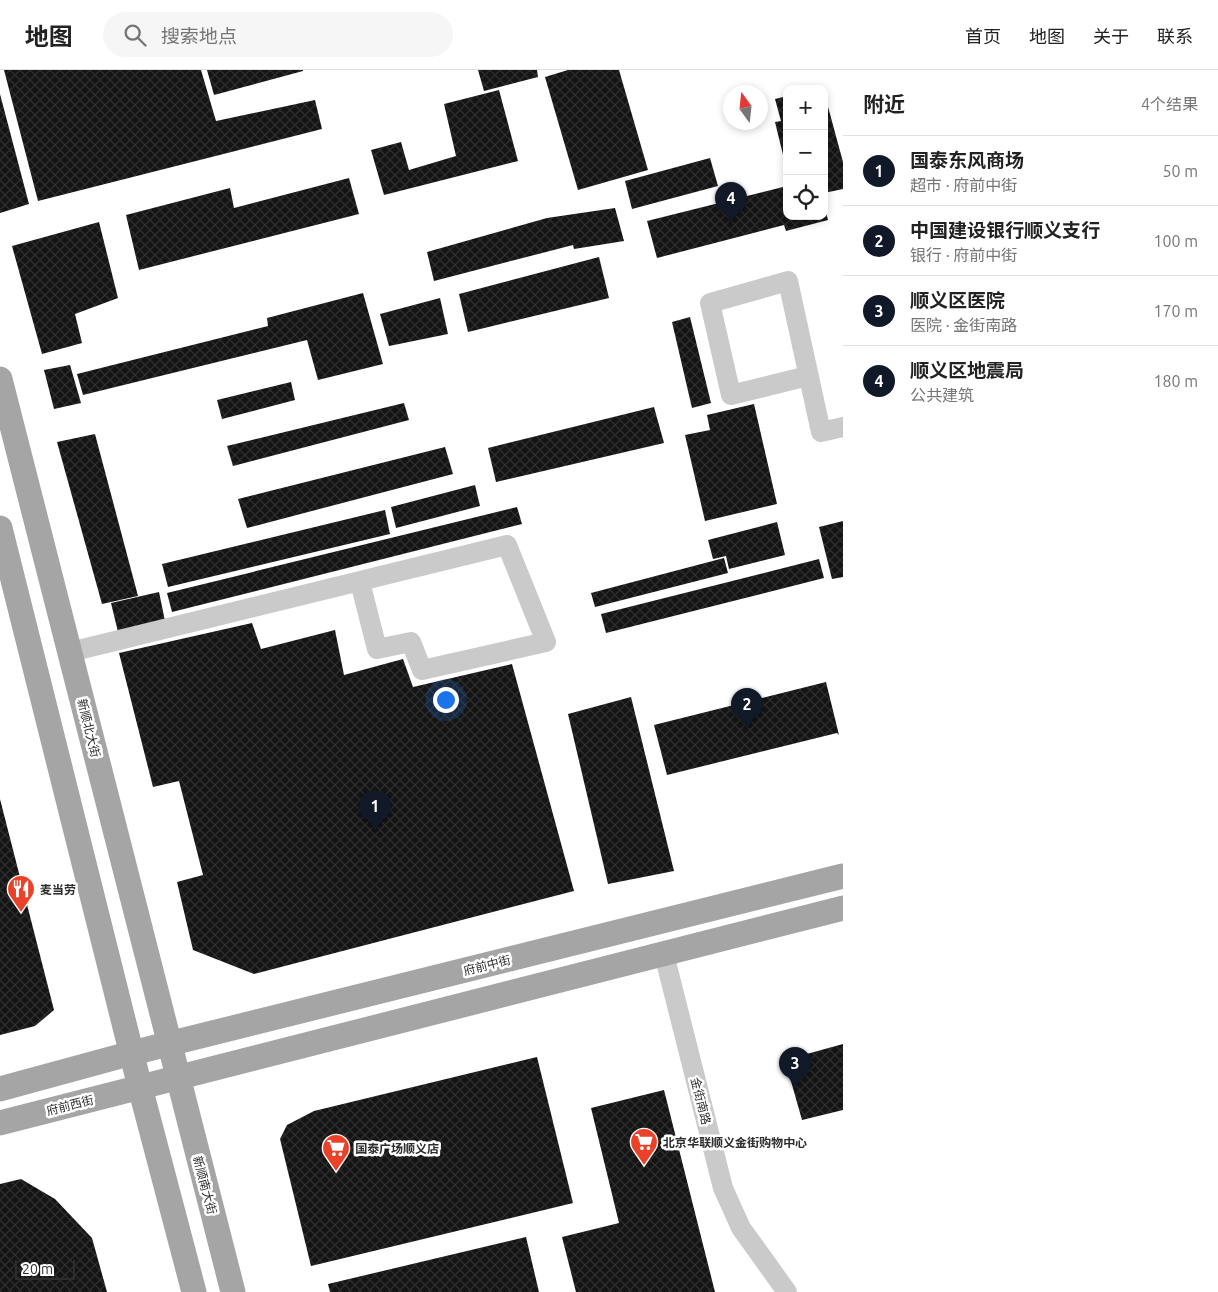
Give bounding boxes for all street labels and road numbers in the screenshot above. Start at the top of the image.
street label: 新顺北大街 [75,697,103,759]
street label: 府前中街 [462,953,512,977]
street label: 金街南路 [689,1076,713,1126]
street label: 府前西街 [45,1093,95,1117]
street label: 新顺南大街 [191,1154,219,1216]

